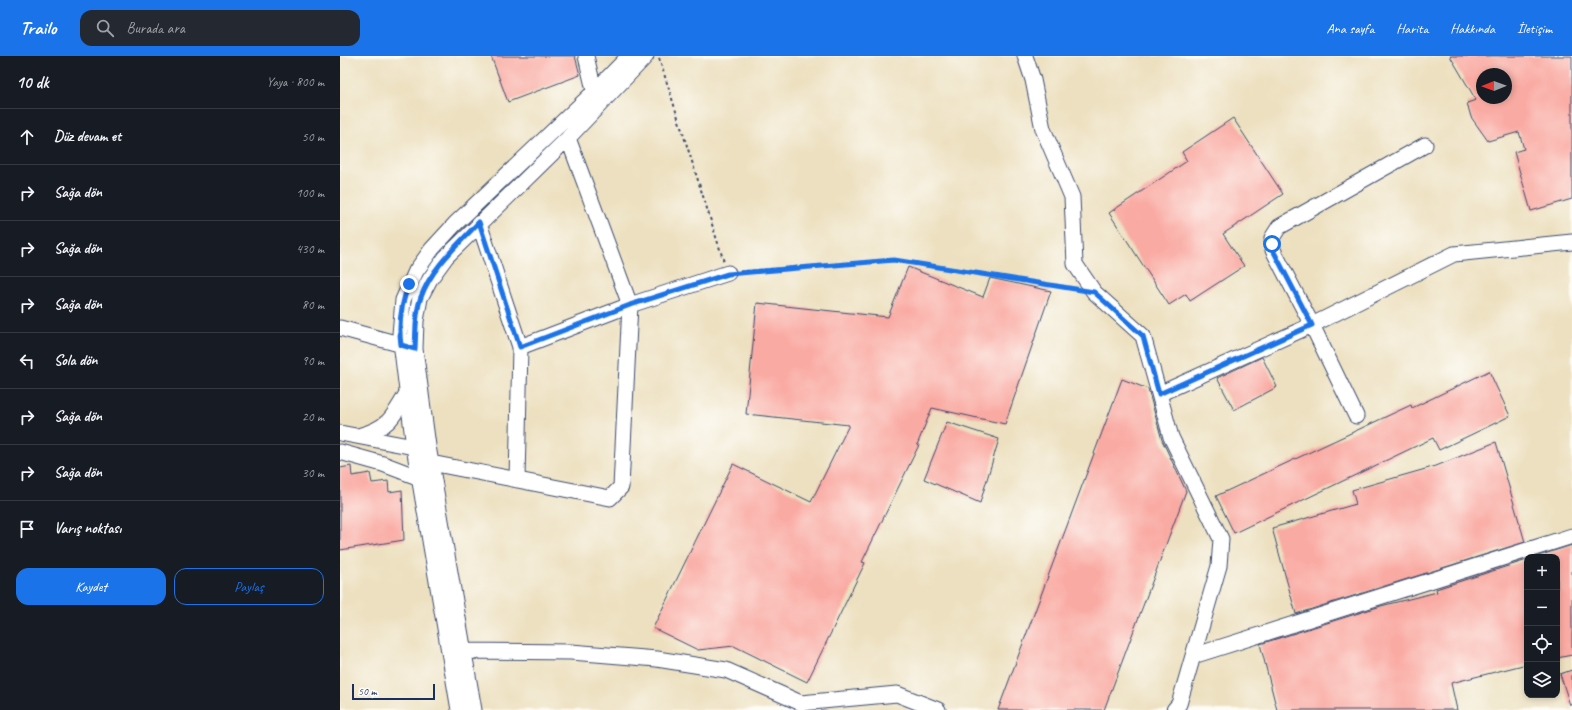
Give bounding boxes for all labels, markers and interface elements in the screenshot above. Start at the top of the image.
search box [80,10,360,46]
text: Trailo [20,16,56,40]
icon: search [94,17,116,39]
text: Burada ara [126,19,185,38]
text: Ana sayfa [1327,20,1374,37]
text: Harita [1396,20,1428,37]
text: Hakkında [1450,20,1495,37]
text: İletişim [1517,20,1552,37]
north arrow [1476,68,1512,104]
text: 10 dk [16,72,49,93]
text: Yaya · 800 m [267,74,324,90]
icon: ahead [16,126,38,148]
text: Düz devam et [54,127,121,146]
text: 50 m [302,129,324,145]
icon: right [16,182,38,204]
text: Sağa dön [54,183,102,202]
text: 100 m [296,185,324,201]
route start [1263,235,1281,253]
icon: right [16,238,38,260]
text: Sağa dön [54,239,102,258]
text: 430 m [296,241,324,257]
route end [400,275,418,293]
icon: right [16,294,38,316]
text: Sağa dön [54,295,102,314]
text: 80 m [302,297,324,313]
icon: left [16,350,38,372]
text: Sola dön [54,351,97,370]
text: 90 m [302,353,324,369]
icon: right [16,406,38,428]
text: Sağa dön [54,407,102,426]
text: 20 m [302,409,324,425]
icon: right [16,462,38,484]
text: Sağa dön [54,463,102,482]
text: 30 m [302,465,324,481]
icon: arrive [16,518,38,540]
text: Varış noktası [54,519,121,538]
map controls [1524,554,1560,698]
button: + [1524,554,1560,590]
button: Kaydet [16,568,166,605]
button: Paylaş [174,568,324,605]
button: − [1524,590,1560,626]
button: locate [1524,626,1560,662]
button: layers [1524,662,1560,698]
scale bar [352,682,435,701]
text: 50 m [358,684,377,698]

